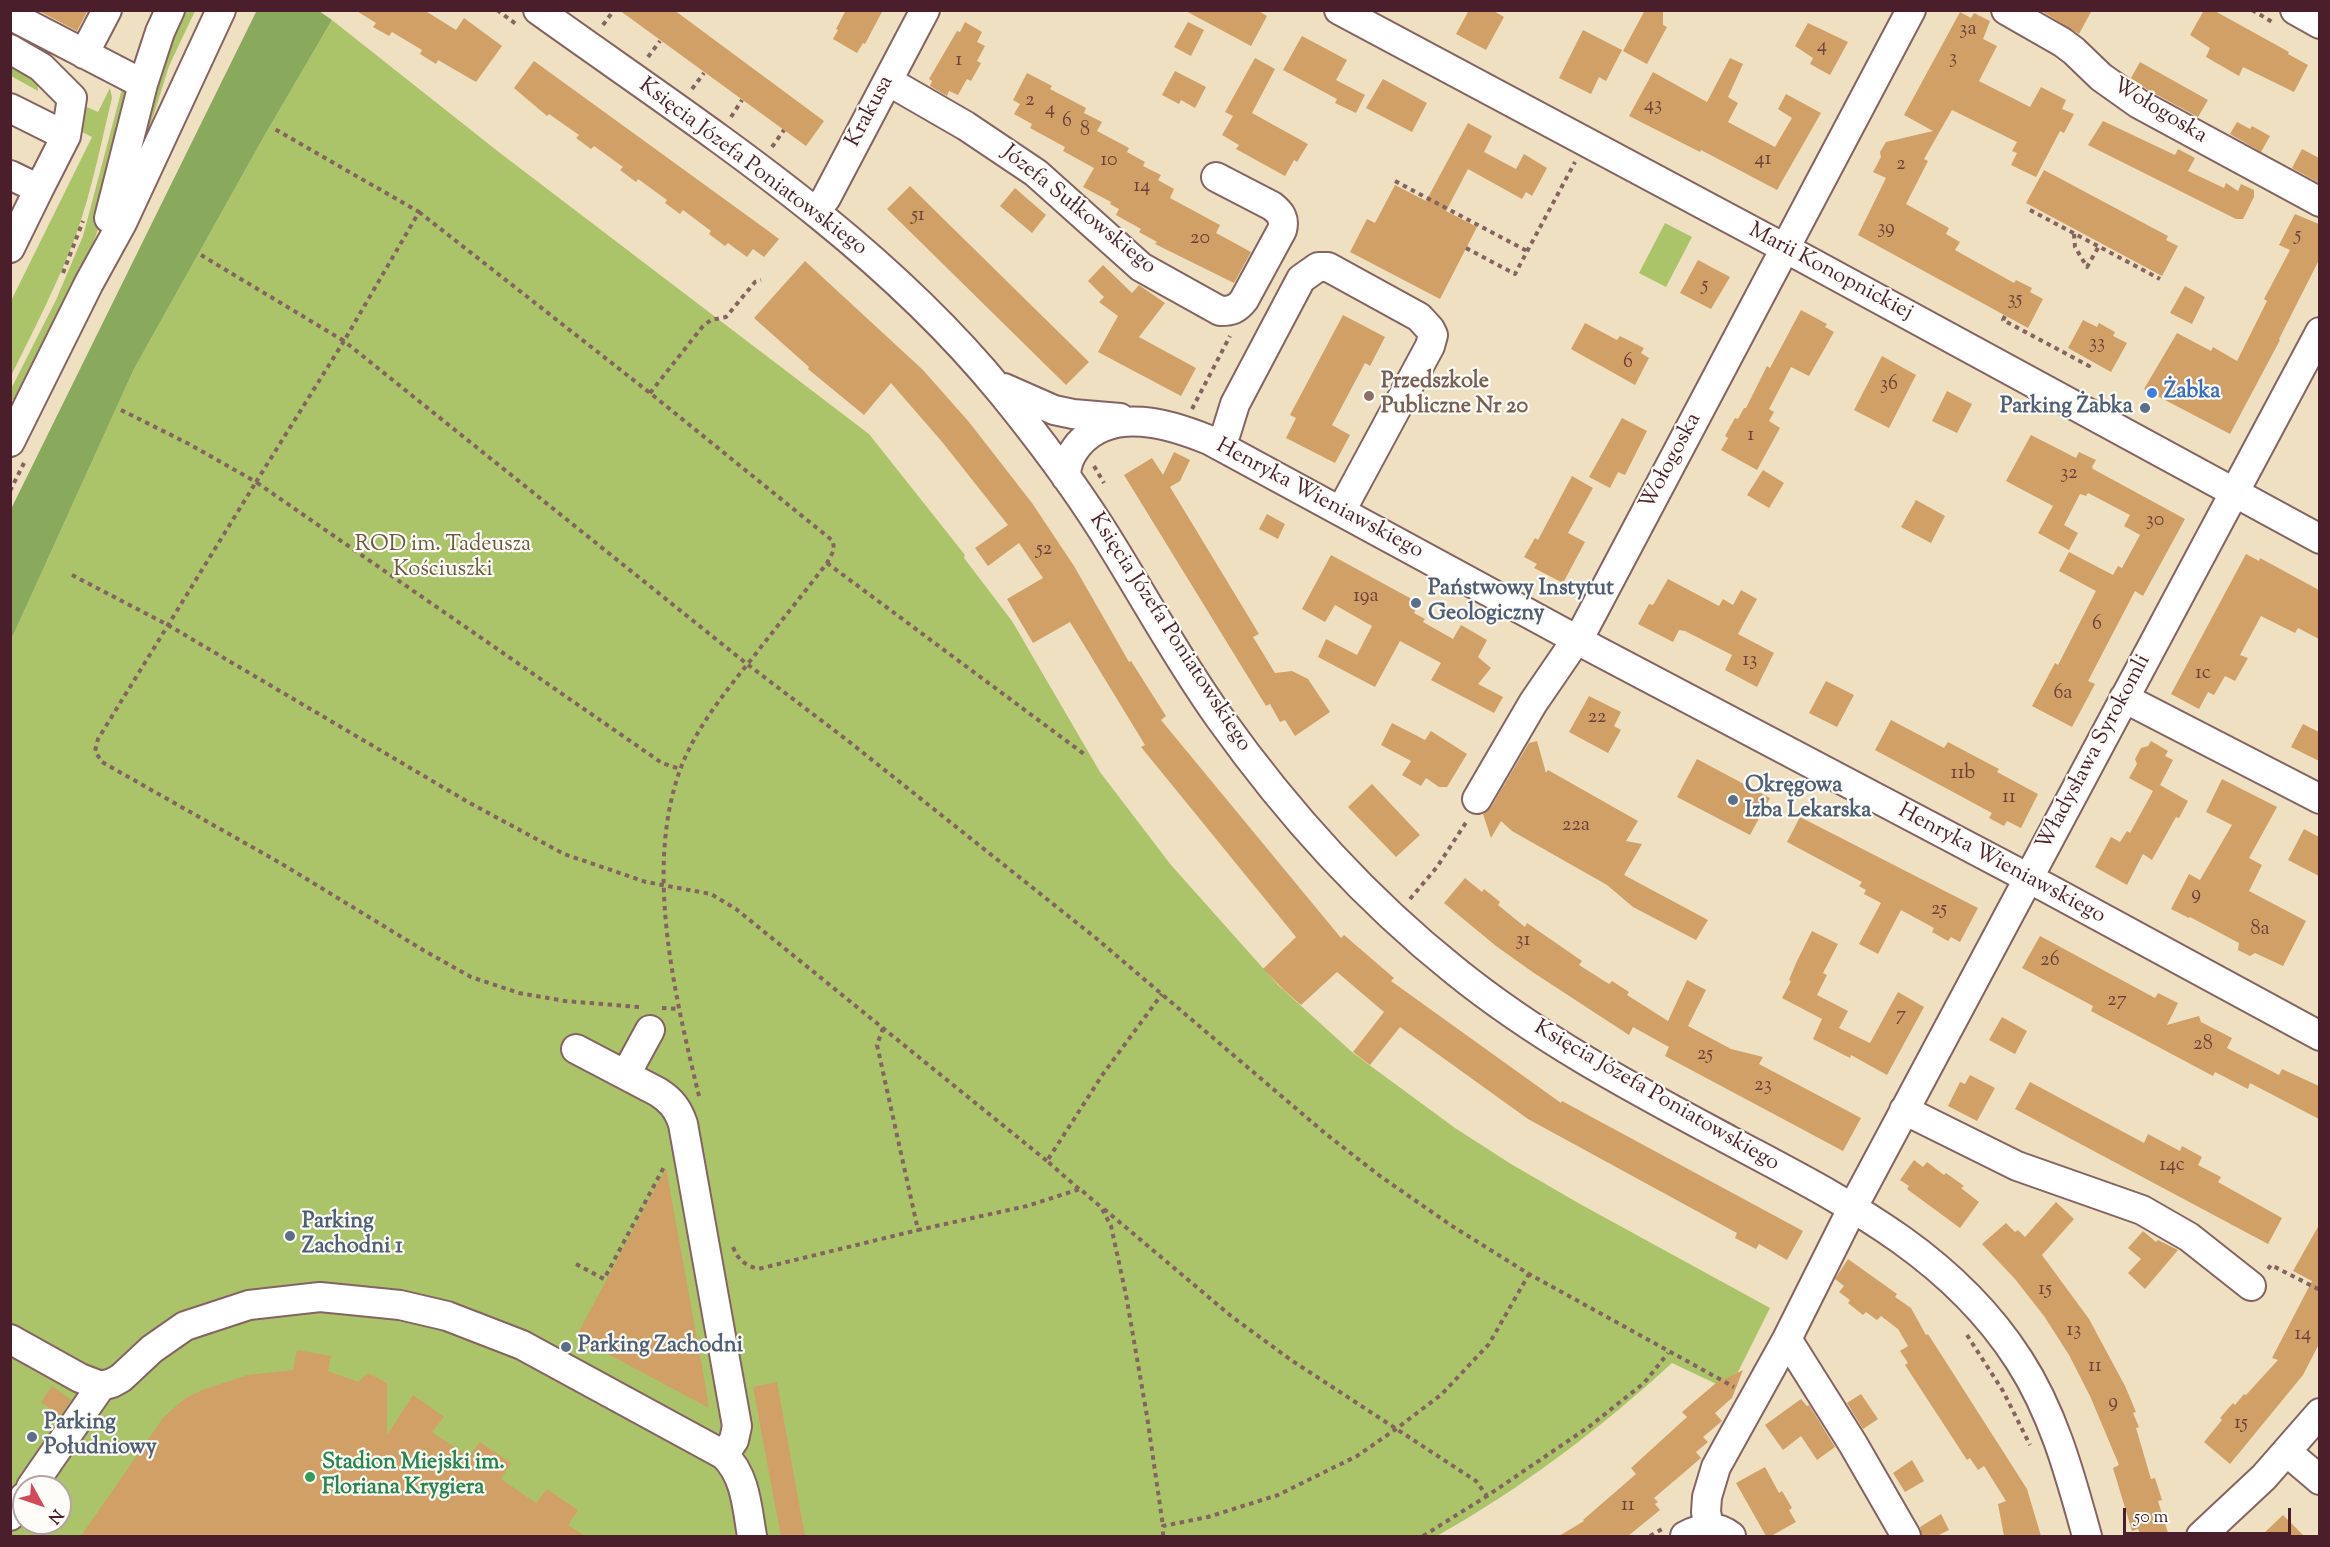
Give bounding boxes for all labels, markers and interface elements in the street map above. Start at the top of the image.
house number: 3a [1959,19,1977,43]
house number: 4 [1817,36,1827,60]
house number: 3 [1949,48,1957,72]
house number: 1 [956,50,962,74]
street label: Krakusa [841,72,901,152]
street label: Księcia Józefa Poniatowskiego [633,73,871,263]
street label: Wołogoska [2107,73,2211,151]
house number: 2 [1025,90,1035,114]
house number: 43 [1644,95,1662,119]
house number: 4 [1045,99,1055,123]
house number: 6 [1062,111,1072,135]
house number: 8 [1080,120,1090,144]
street label: Józefa Sułkowskiego [996,141,1160,281]
house number: 41 [1755,149,1771,173]
house number: 10 [1100,150,1118,174]
house number: 2 [1896,154,1906,178]
house number: 14 [1134,176,1150,200]
house number: 51 [911,205,925,229]
street label: Marii Konopnickiej [1743,218,1917,328]
house number: 39 [1877,218,1895,242]
house number: 5 [2295,225,2301,249]
house number: 20 [1190,228,1210,252]
house number: 5 [1702,275,1708,299]
house number: 35 [2008,289,2022,313]
house number: 33 [2089,333,2105,357]
house number: 6 [1623,352,1633,376]
place label: Przedszkole Publiczne Nr 20 [1381,370,1528,422]
house number: 36 [1880,374,1898,398]
place label: Żabka [2164,380,2220,406]
marker: Żabka [2145,386,2159,400]
marker: Przedszkole Publiczne Nr 20 [1362,389,1376,403]
place label: Parking Żabka [2000,395,2133,421]
marker: Parking Żabka [2138,401,2152,415]
street label: Wołogoska [1636,409,1708,515]
house number: 1 [1748,425,1754,449]
street label: Henryka Wieniawskiego [1211,434,1427,566]
house number: 32 [2060,463,2078,487]
street label: Księcia Józefa Poniatowskiego [1082,509,1256,757]
house number: 30 [2146,510,2164,534]
park label: ROD im. Tadeusza Kościuszki [355,533,531,584]
house number: 52 [1036,539,1052,563]
place label: Państwowy Instytut Geologiczny [1428,577,1614,628]
house number: 19a [1353,586,1379,610]
marker: Państwowy Instytut Geologiczny [1409,596,1423,610]
house number: 6 [2092,614,2102,638]
house number: 13 [1743,650,1757,674]
street label: Władysława Syrokomli [2032,651,2158,855]
house number: 1c [2195,663,2211,687]
house number: 6a [2053,683,2073,707]
house number: 22 [1588,707,1606,731]
house number: 11b [1951,763,1975,787]
place label: Okręgowa Izba Lekarska [1745,774,1871,825]
house number: 11 [2002,787,2016,811]
marker: Okręgowa Izba Lekarska [1726,793,1740,807]
street label: Henryka Wieniawskiego [1893,799,2109,931]
house number: 22a [1562,815,1590,839]
house number: 9 [2191,884,2201,908]
house number: 25 [1931,899,1947,923]
house number: 8a [2250,919,2270,943]
house number: 31 [1516,930,1530,954]
house number: 26 [2040,950,2060,974]
house number: 27 [2107,990,2127,1014]
house number: 7 [1896,1005,1906,1029]
street label: Księcia Józefa Poniatowskiego [1529,1016,1783,1178]
house number: 28 [2193,1034,2213,1058]
house number: 25 [1697,1044,1713,1068]
house number: 23 [1754,1075,1772,1099]
house number: 14c [2159,1155,2185,1179]
place label: Parking Zachodni 1 [302,1210,403,1262]
marker: Parking Zachodni 1 [283,1229,297,1243]
house number: 15 [2038,1279,2052,1303]
house number: 13 [2067,1320,2081,1344]
house number: 14 [2295,1324,2311,1348]
place label: Parking Zachodni [578,1334,743,1360]
marker: Parking Zachodni [559,1340,573,1354]
house number: 11 [2088,1356,2102,1380]
house number: 9 [2108,1392,2118,1416]
place label: Parking Południowy [44,1411,157,1462]
house number: 15 [2234,1413,2248,1437]
marker: Parking Południowy [25,1430,39,1444]
place label: Stadion Miejski im. Floriana Krygiera [322,1451,505,1502]
marker: Stadion Miejski im. Floriana Krygiera [303,1470,317,1484]
north arrow [12,1475,72,1535]
house number: 11 [1621,1495,1635,1519]
scale bar [2126,1496,2294,1534]
text: N [42,1503,68,1528]
text: 50 m [2134,1505,2168,1531]

